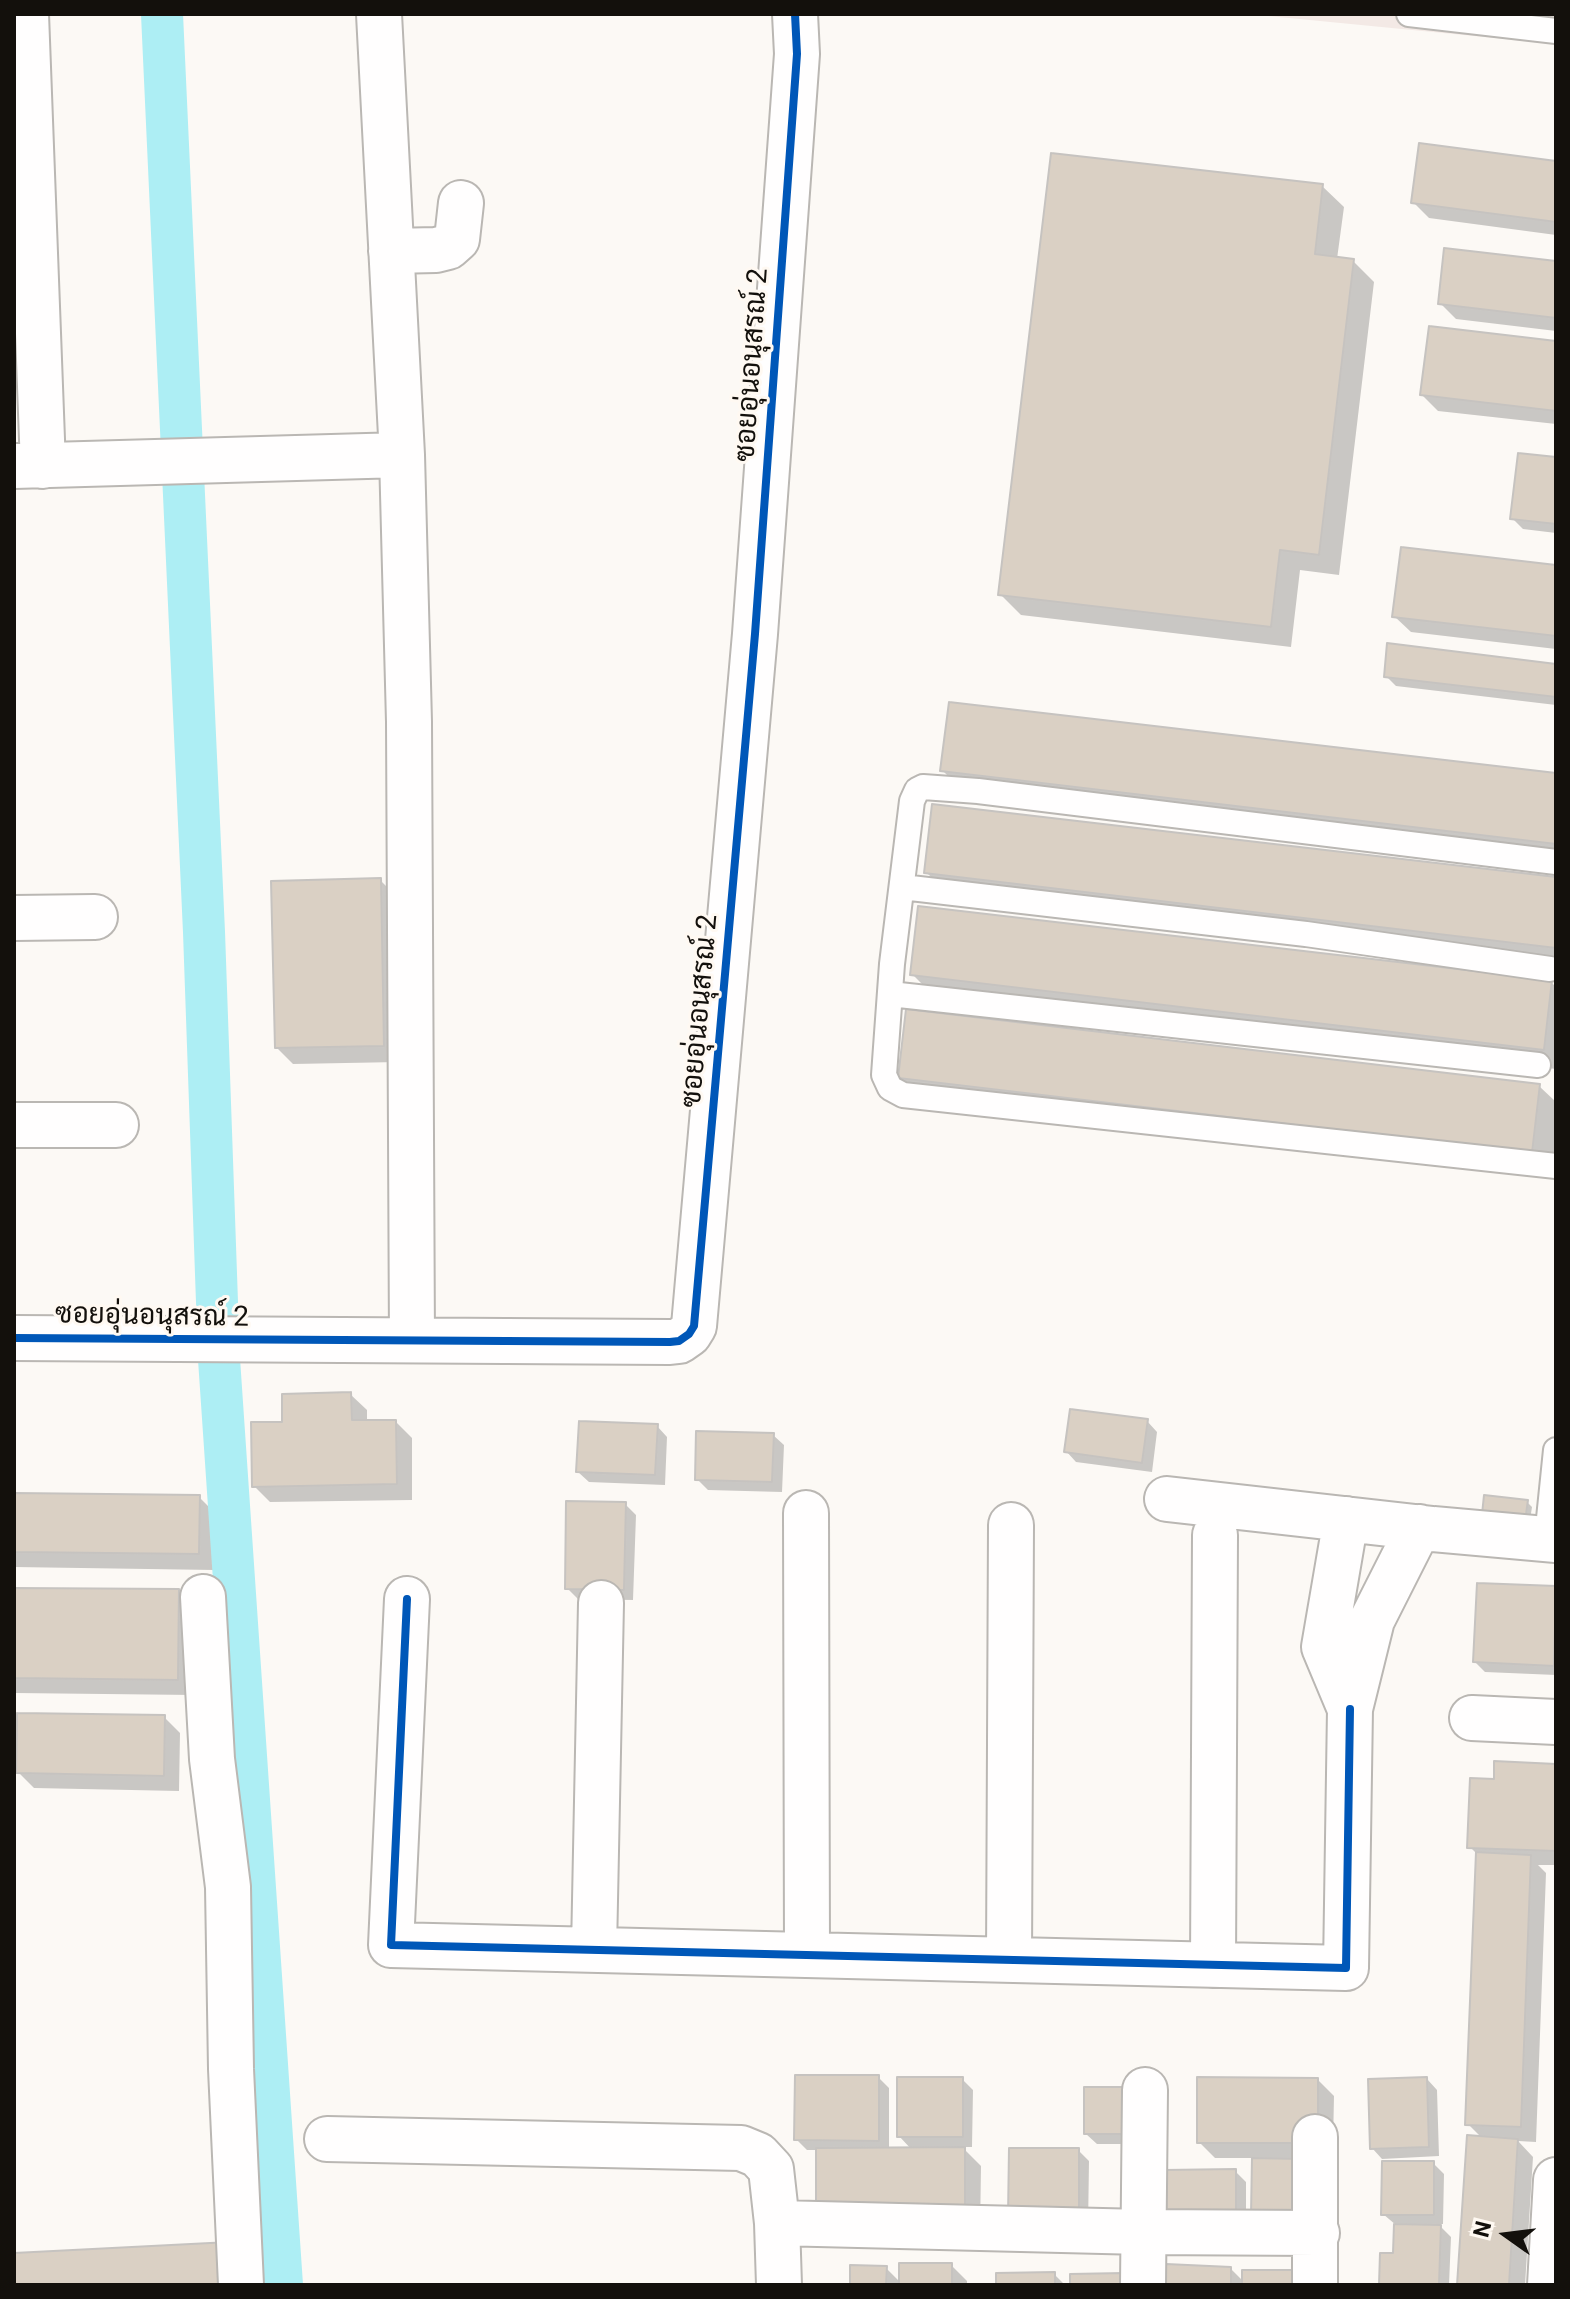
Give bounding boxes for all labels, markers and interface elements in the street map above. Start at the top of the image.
street label: ซอยอุ่นอนุสรณ์ 2 [729,267,777,463]
street label: ซอยอุ่นอนุสรณ์ 2 [676,913,726,1109]
street label: ซอยอุ่นอนุสรณ์ 2 [55,1299,249,1335]
north arrow [1466,2195,1546,2275]
text: N [1468,2219,1496,2240]

